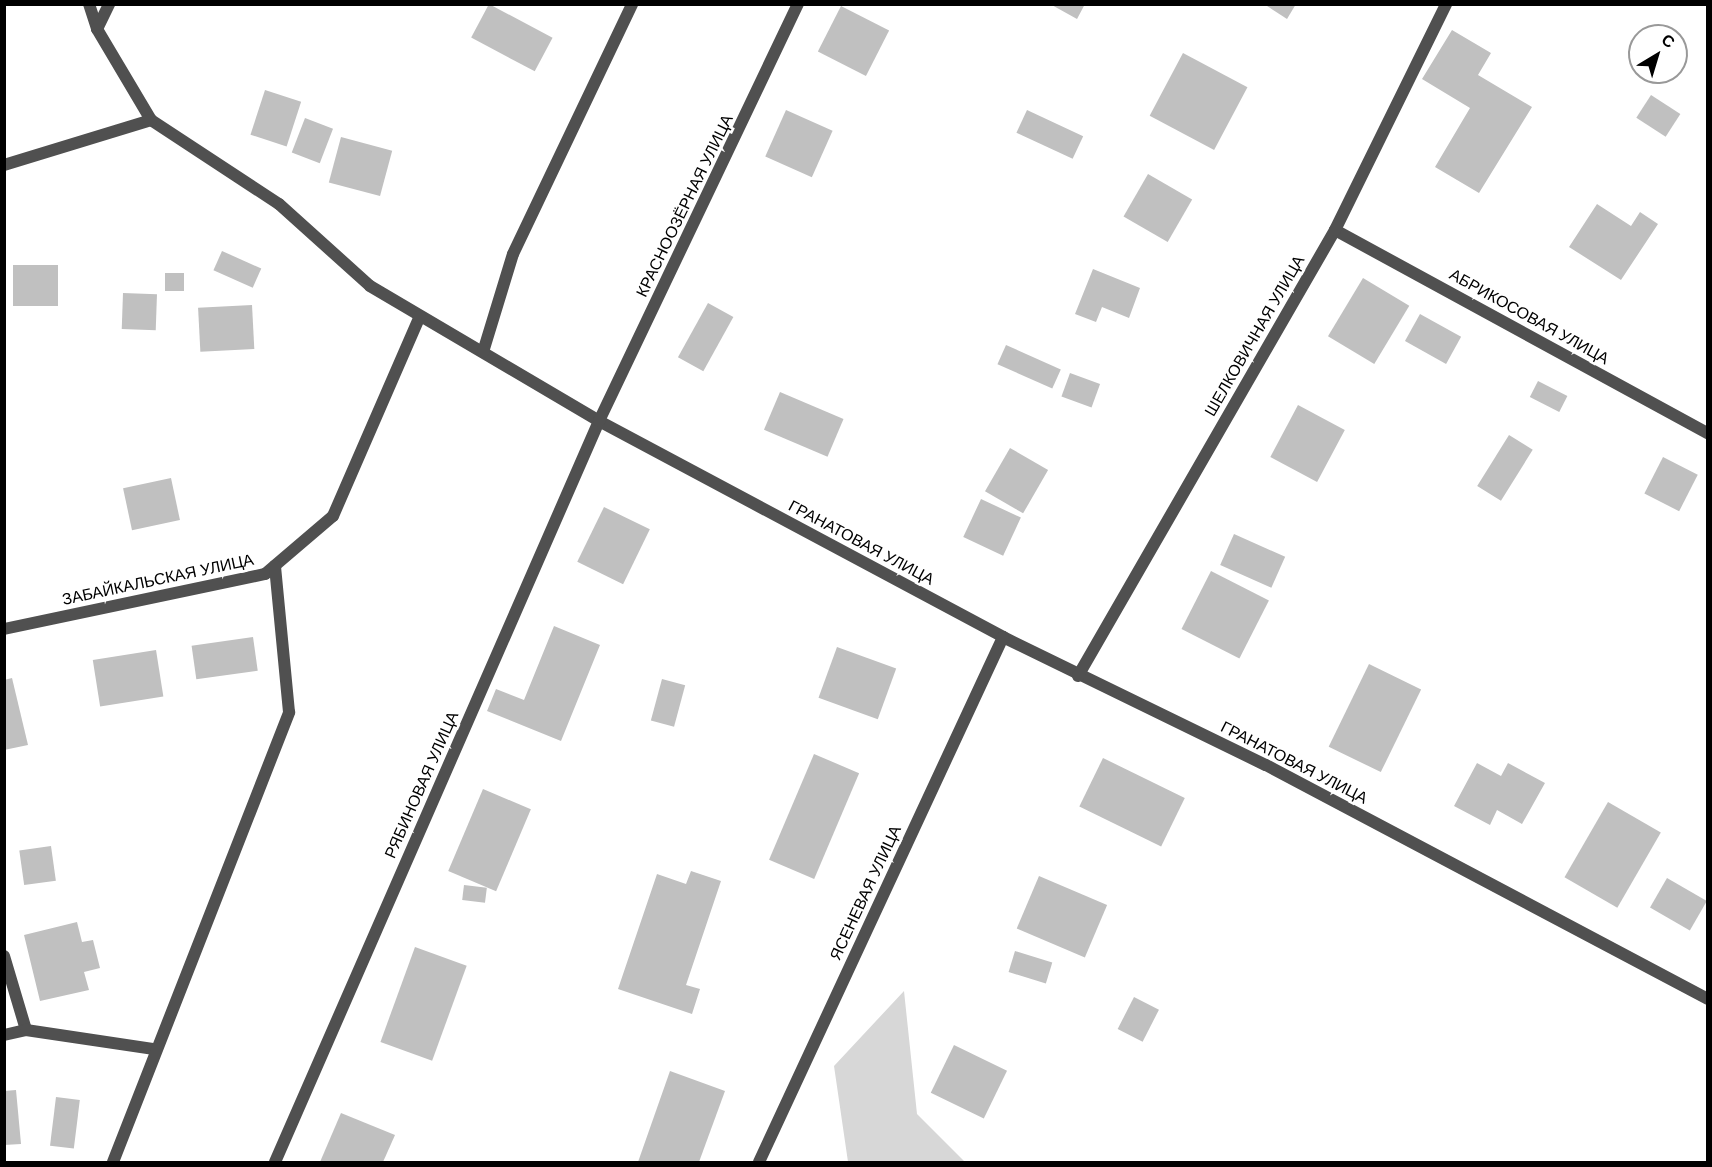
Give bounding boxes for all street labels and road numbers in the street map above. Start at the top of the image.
street label: КРАСНООЗЁРНАЯ УЛИЦА [632,112,738,300]
street label: ШЕЛКОВИЧНАЯ УЛИЦА [1201,252,1309,420]
street label: АБРИКОСОВАЯ УЛИЦА [1446,265,1612,369]
street label: ГРАНАТОВАЯ УЛИЦА [785,496,937,590]
street label: ЗАБАЙКАЛЬСКАЯ УЛИЦА [61,550,255,610]
street label: РЯБИНОВАЯ УЛИЦА [381,709,463,861]
street label: ГРАНАТОВАЯ УЛИЦА [1217,718,1371,808]
street label: ЯСЕНЕВАЯ УЛИЦА [826,822,906,964]

